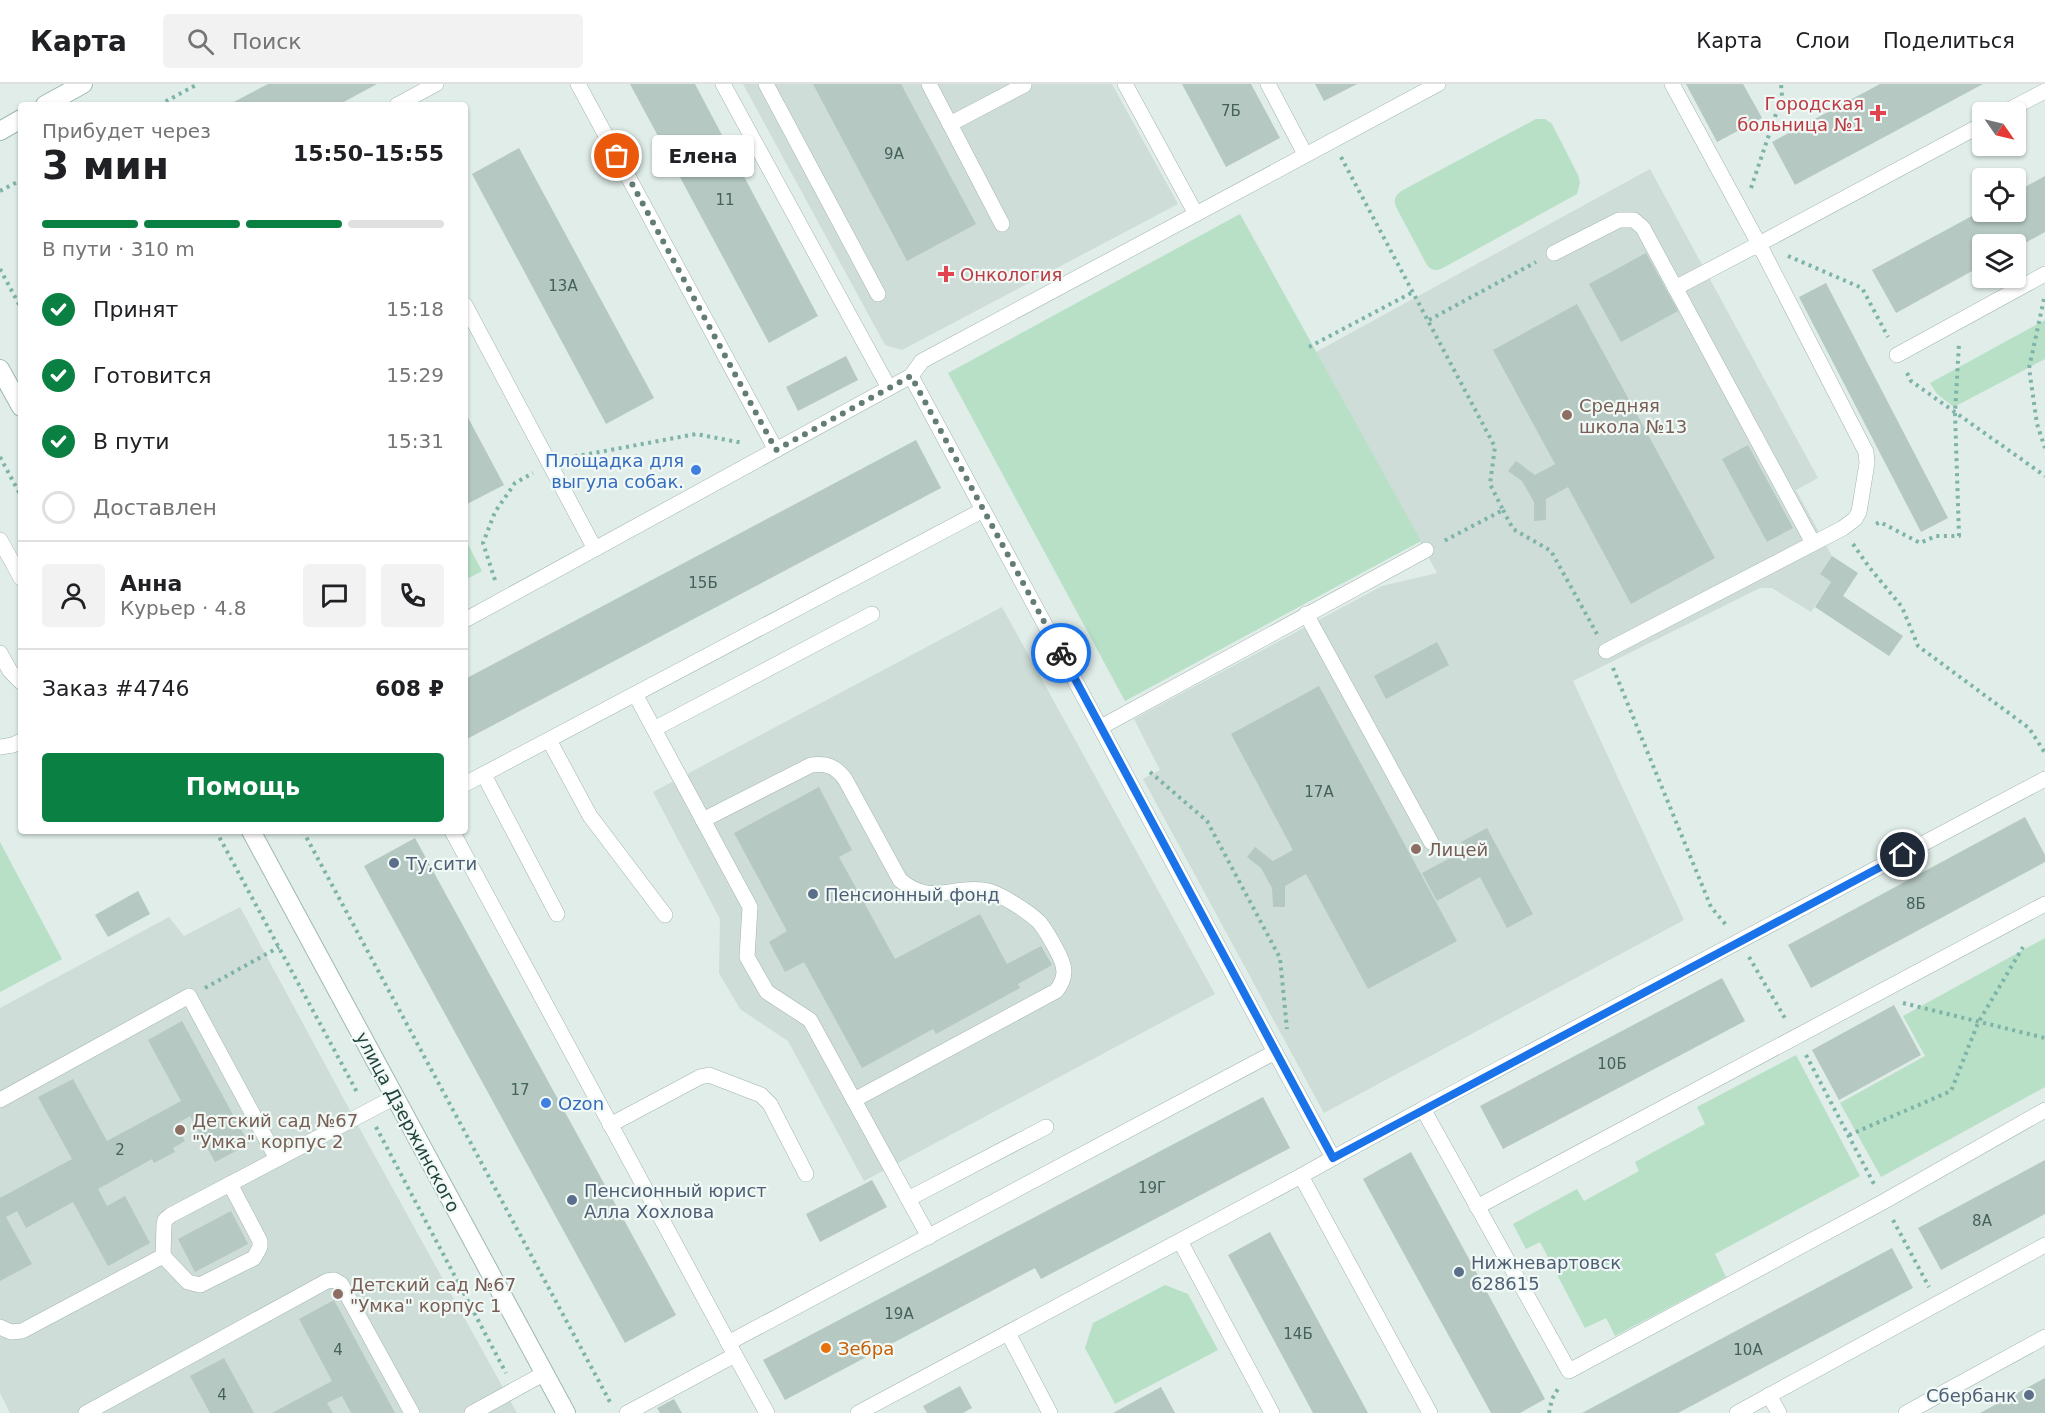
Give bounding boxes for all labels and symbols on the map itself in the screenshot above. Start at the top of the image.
place label: Городская больница №1 [1737,93,1864,135]
house number: 7Б [1221,102,1241,120]
north arrow [1972,102,2026,156]
marker: Городская больница №1 [1869,104,1887,122]
pin [591,130,642,181]
callout: Елена [653,135,755,177]
house number: 9А [884,145,905,163]
house number: 11 [715,191,735,209]
place label: Онкология [960,264,1062,285]
marker: Онкология [937,265,955,283]
house number: 13А [548,277,578,295]
place label: Средняя школа №13 [1579,395,1687,437]
marker: Средняя школа №13 [1560,408,1574,422]
place label: Площадка для выгула собак. [545,450,684,492]
marker: Площадка для выгула собак. [689,463,703,477]
house number: 15Б [688,574,718,592]
courier [1031,623,1091,683]
house number: 17А [1304,783,1334,801]
pin [1877,829,1928,880]
place label: Лицей [1428,839,1488,860]
marker: Лицей [1409,842,1423,856]
place label: Ту,сити [405,853,477,874]
marker: Ту,сити [387,856,401,870]
place label: Пенсионный фонд [825,884,1000,905]
marker: Пенсионный фонд [806,887,820,901]
house number: 8Б [1906,895,1926,913]
street label: улица Дзержинского [352,1028,464,1216]
house number: 10Б [1597,1055,1627,1073]
house number: 17 [510,1081,530,1099]
place label: Ozon [558,1093,604,1114]
marker: Ozon [539,1096,553,1110]
place label: Детский сад №67 "Умка" корпус 2 [192,1110,358,1152]
marker: Детский сад №67 "Умка" корпус 2 [173,1123,187,1137]
house number: 2 [115,1141,125,1159]
house number: 19Г [1138,1179,1166,1197]
place label: Пенсионный юрист Алла Хохлова [584,1180,767,1222]
marker: Пенсионный юрист Алла Хохлова [565,1193,579,1207]
house number: 8А [1972,1212,1993,1230]
place label: Нижневартовск 628615 [1471,1252,1621,1294]
marker: Нижневартовск 628615 [1452,1265,1466,1279]
place label: Детский сад №67 "Умка" корпус 1 [350,1274,516,1316]
marker: Детский сад №67 "Умка" корпус 1 [331,1287,345,1301]
house number: 19А [884,1305,914,1323]
house number: 14Б [1283,1325,1313,1343]
place label: Зебра [838,1338,894,1359]
house number: 4 [333,1341,343,1359]
marker: Зебра [819,1341,833,1355]
house number: 10А [1733,1341,1763,1359]
place label: Сбербанк [1926,1385,2017,1406]
house number: 4 [217,1386,227,1404]
marker: Сбербанк [2022,1388,2036,1402]

